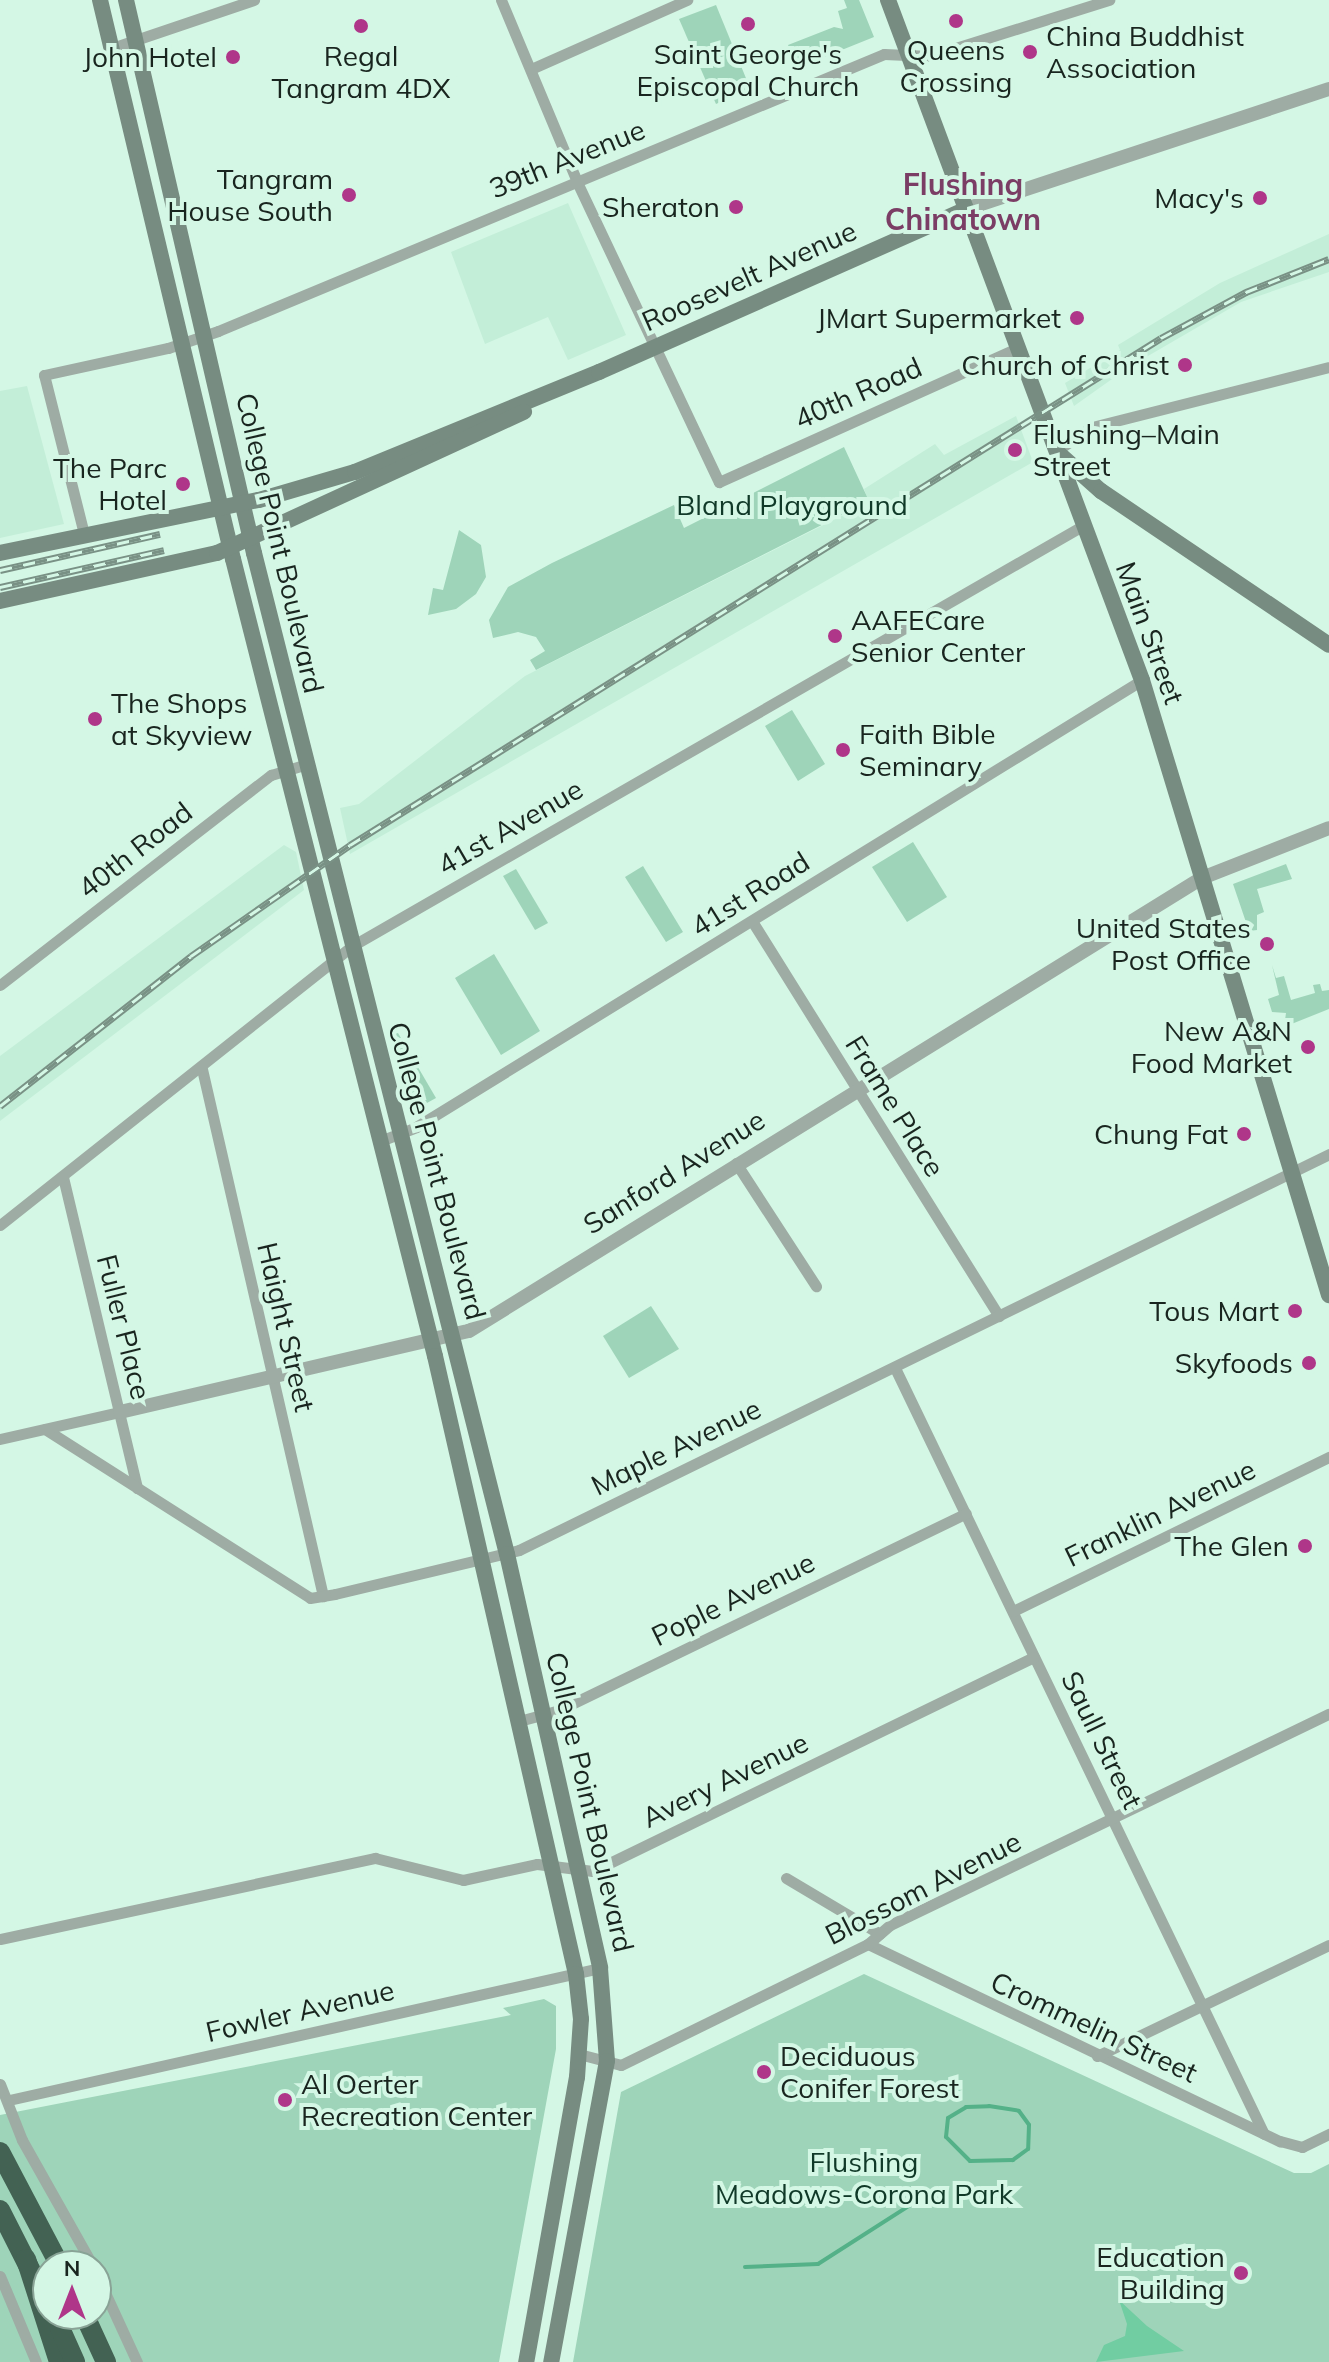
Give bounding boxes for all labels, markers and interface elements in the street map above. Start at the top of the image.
marker: Queens Crossing [947,12,965,30]
marker: Saint George's Episcopal Church [739,15,757,33]
marker: Regal Tangram 4DX [352,17,370,35]
place label: China Buddhist Association [1046,19,1244,85]
place label: Queens Crossing [900,33,1012,99]
place label: Saint George's Episcopal Church [637,37,859,103]
place label: Regal Tangram 4DX [272,39,450,105]
place label: John Hotel [83,40,217,74]
marker: China Buddhist Association [1021,43,1039,61]
marker: John Hotel [224,48,242,66]
street label: 39th Avenue [484,113,650,205]
place label: Tangram House South [167,162,333,228]
district label: Flushing Chinatown [885,166,1041,236]
place label: Macy's [1154,181,1244,215]
marker: Tangram House South [340,186,358,204]
marker: Macy's [1251,189,1269,207]
place label: Sheraton [602,190,720,224]
marker: Sheraton [727,198,745,216]
street label: Roosevelt Avenue [637,214,861,338]
place label: JMart Supermarket [817,301,1061,335]
marker: JMart Supermarket [1068,309,1086,327]
place label: Church of Christ [961,348,1169,382]
street label: 40th Road [789,350,927,436]
marker: Church of Christ [1176,356,1194,374]
street label: College Point Boulevard [229,390,331,696]
place label: Flushing–Main Street [1033,417,1220,483]
marker: Flushing–Main Street [1004,439,1026,461]
place label: The Parc Hotel [53,451,167,517]
marker: The Parc Hotel [174,475,192,493]
park label: Bland Playground [676,488,908,522]
street label: Main Street [1109,557,1191,709]
place label: AAFECare Senior Center [851,603,1025,669]
marker: AAFECare Senior Center [826,627,844,645]
place label: The Shops at Skyview [111,686,252,752]
marker: The Shops at Skyview [86,710,104,728]
place label: Faith Bible Seminary [859,717,996,783]
marker: Faith Bible Seminary [834,741,852,759]
street label: 41st Avenue [431,772,589,882]
street label: 40th Road [71,795,199,905]
street label: 41st Road [685,844,815,944]
place label: United States Post Office [1076,911,1251,977]
marker: United States Post Office [1258,935,1276,953]
place label: New A&N Food Market [1131,1014,1292,1080]
street label: College Point Boulevard [381,1018,493,1324]
street label: Frame Place [838,1029,952,1183]
marker: New A&N Food Market [1299,1038,1317,1056]
street label: Sanford Avenue [577,1103,771,1241]
place label: Chung Fat [1094,1117,1228,1151]
marker: Chung Fat [1235,1125,1253,1143]
street label: Haight Street [250,1239,322,1415]
street label: Fuller Place [90,1251,158,1403]
place label: Tous Mart [1149,1294,1279,1328]
marker: Tous Mart [1286,1302,1304,1320]
place label: Skyfoods [1175,1346,1293,1380]
marker: Skyfoods [1300,1354,1318,1372]
street label: Maple Avenue [586,1391,766,1503]
street label: Franklin Avenue [1059,1452,1261,1574]
place label: The Glen [1174,1529,1289,1563]
marker: The Glen [1296,1537,1314,1555]
street label: Pople Avenue [646,1545,820,1653]
street label: College Point Boulevard [539,1649,641,1955]
street label: Saull Street [1054,1666,1150,1814]
street label: Avery Avenue [637,1725,813,1835]
street label: Blossom Avenue [820,1824,1026,1952]
street label: Crommelin Street [985,1964,1203,2090]
street label: Fowler Avenue [203,1973,397,2049]
place label: Deciduous Conifer Forest [780,2039,959,2105]
marker: Deciduous Conifer Forest [755,2063,773,2081]
place label: Al Oerter Recreation Center [301,2067,532,2133]
marker: Al Oerter Recreation Center [276,2091,294,2109]
park label: Flushing Meadows-Corona Park [715,2145,1013,2211]
place label: Education Building [1096,2240,1225,2306]
north arrow [32,2250,112,2330]
text: N [64,2254,80,2282]
marker: Education Building [1232,2264,1250,2282]

